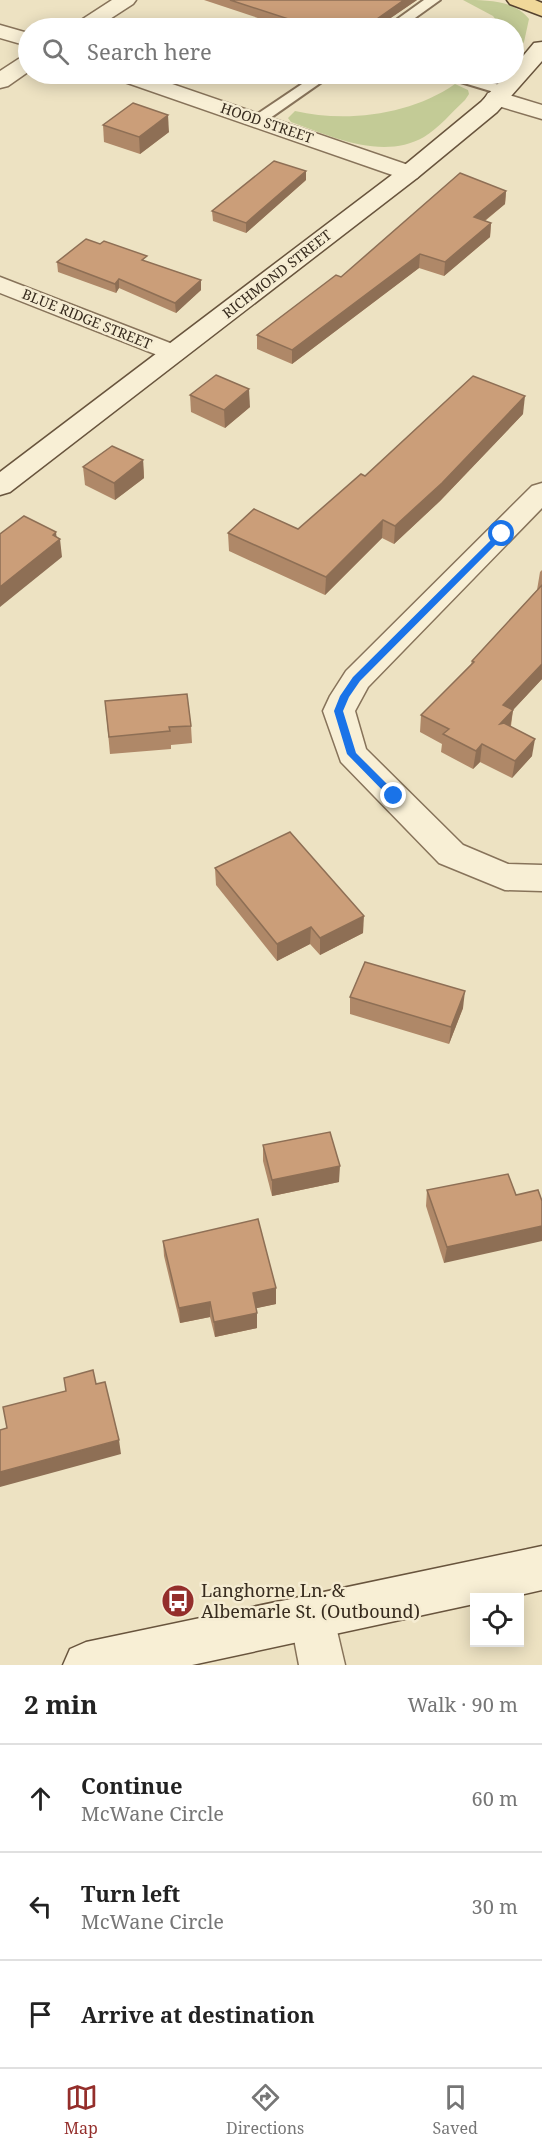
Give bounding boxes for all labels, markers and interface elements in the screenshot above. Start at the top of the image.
search box [18,18,524,84]
icon: search [39,35,72,68]
text: Search here [87,36,212,66]
street label: HOOD STREET [218,98,316,147]
street label: RICHMOND STREET [218,225,335,322]
street label: BLUE RIDGE STREET [20,284,155,353]
route start [488,520,514,546]
route end [380,782,406,808]
place label: Langhorne Ln. & Albemarle St. (Outbound) [201,1578,420,1623]
bus stop icon: Langhorne Ln. & Albemarle St. (Outbound) [160,1583,196,1619]
map controls [470,1593,524,1647]
button: locate [470,1593,524,1647]
text: 2 min [24,1686,98,1722]
text: Walk · 90 m [407,1691,518,1718]
text: Continue [81,1770,183,1800]
icon: ahead [24,1782,57,1815]
text: 60 m [472,1785,518,1812]
text: McWane Circle [81,1800,224,1827]
text: Turn left [81,1878,180,1908]
icon: left [24,1890,57,1923]
text: 30 m [472,1893,518,1920]
text: McWane Circle [81,1908,224,1935]
icon: arrive [24,1998,57,2031]
text: Arrive at destination [81,1999,315,2029]
tab: Map [64,2081,98,2139]
tab: Directions [226,2081,304,2139]
tab: Saved [433,2081,478,2139]

